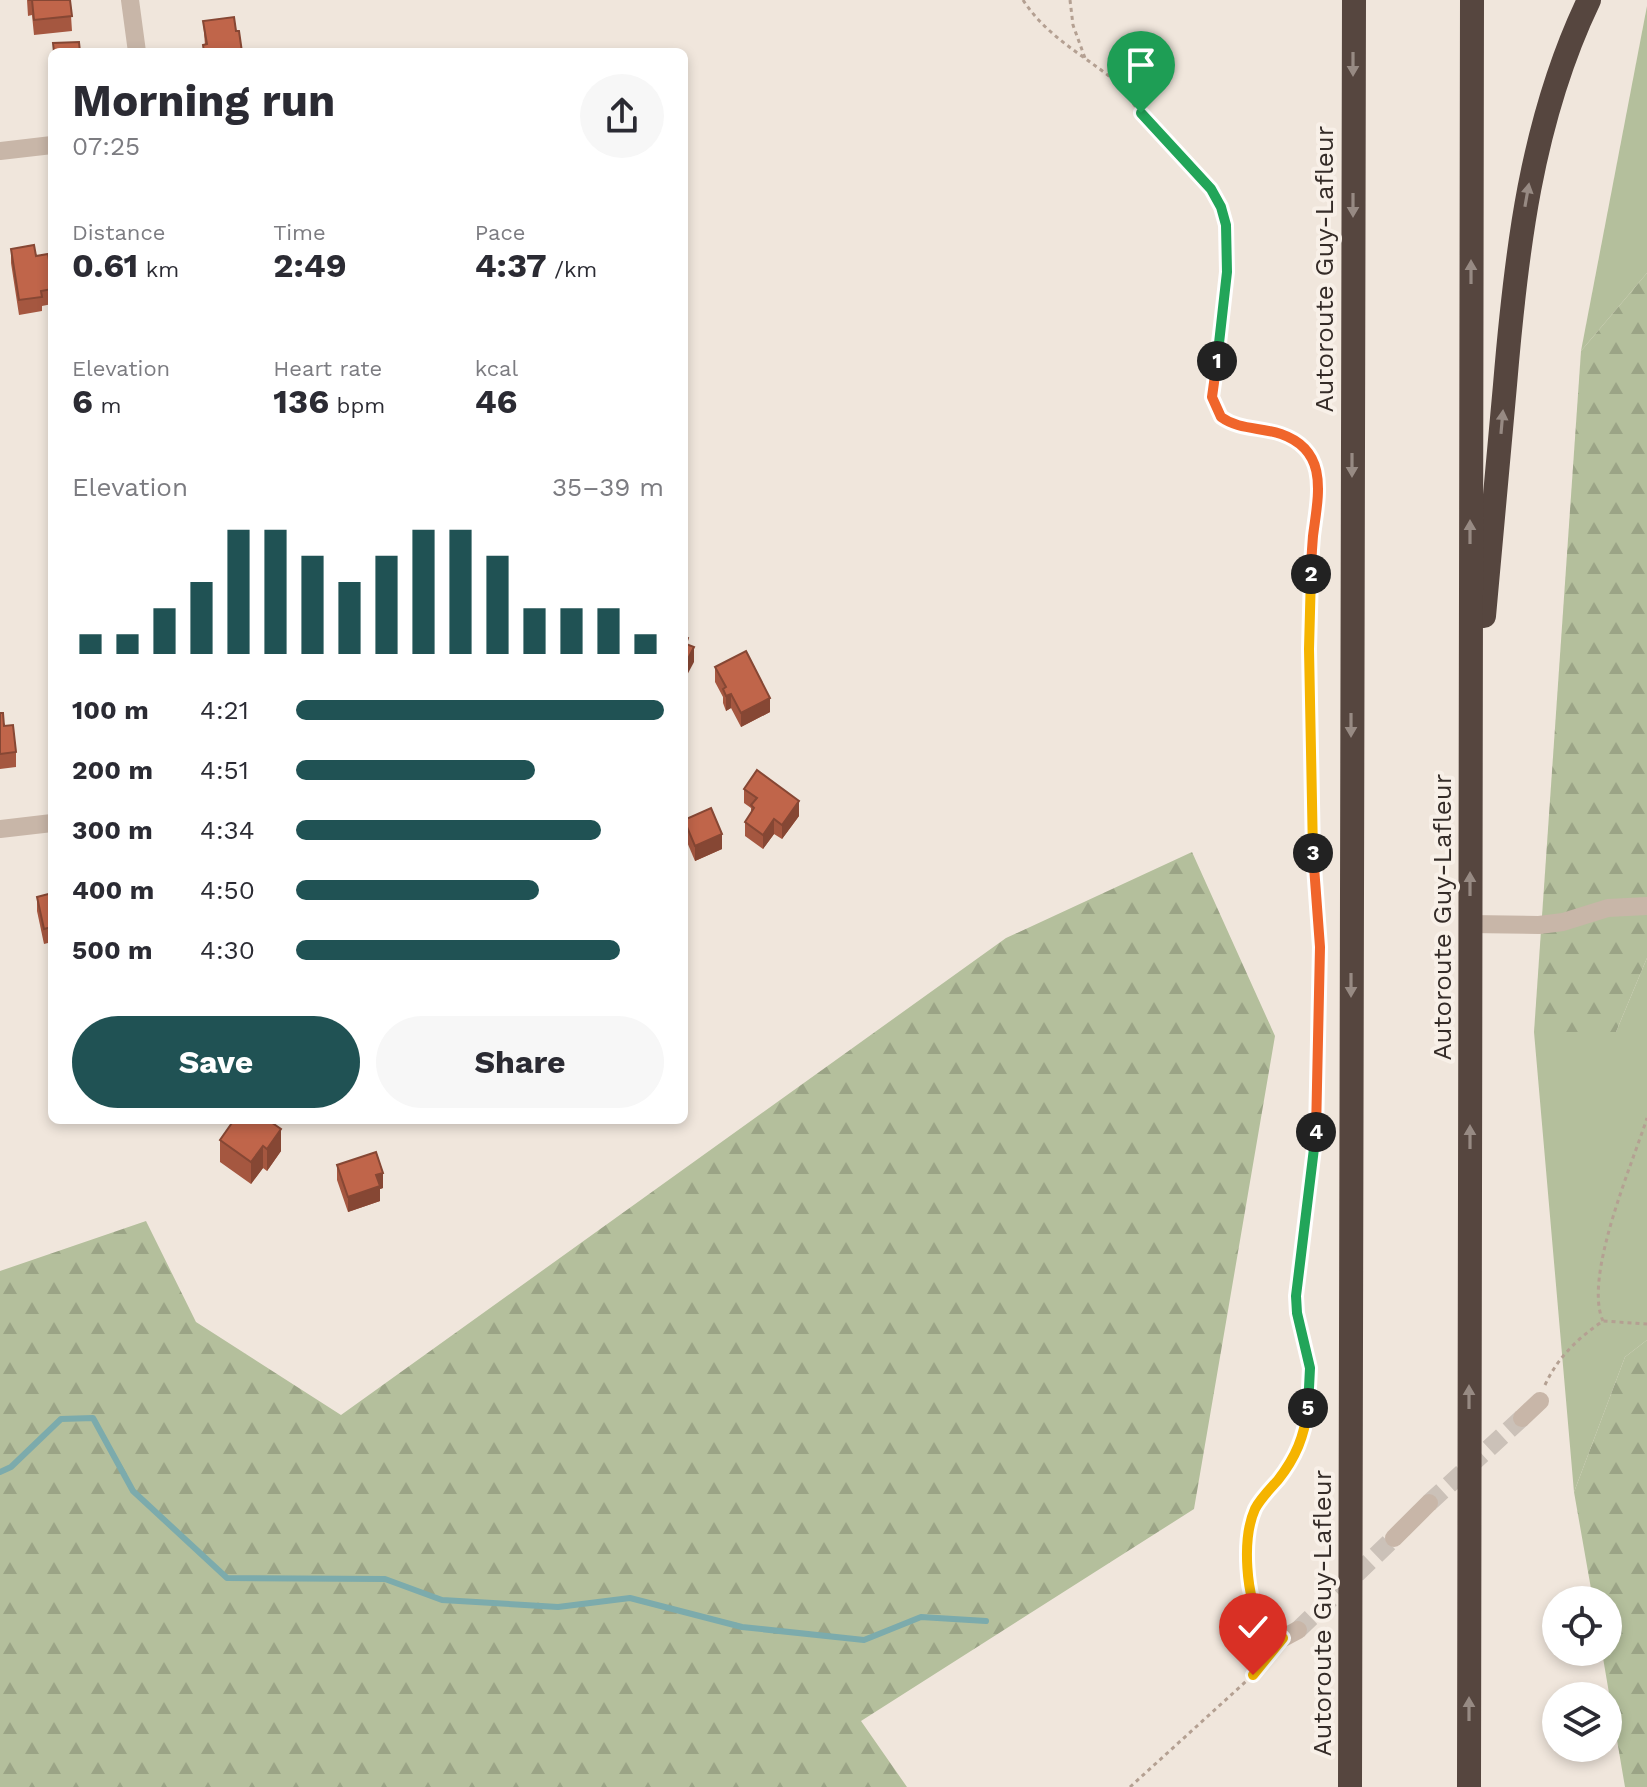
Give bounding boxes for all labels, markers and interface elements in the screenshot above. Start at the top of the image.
pin [1107,31,1175,113]
icon: arrive [1119,43,1163,87]
one-way arrow [1347,52,1359,77]
button: share [580,74,664,158]
text: Morning run [72,75,335,127]
street label: Autoroute Guy-Lafleur [1309,126,1339,412]
text: 07:25 [72,131,140,161]
one-way arrow [1522,183,1534,208]
one-way arrow [1347,193,1359,218]
text: Distance [72,220,166,245]
text: Time [273,220,326,245]
text: Pace [475,220,526,245]
text: 0.61 [72,245,138,285]
text: 2:49 [273,245,347,285]
text: 4:37 [475,245,547,285]
text: km [138,257,179,282]
text: /km [547,257,597,282]
one-way arrow [1465,259,1477,284]
pin: 1 [1197,341,1237,381]
text: 1 [1212,348,1222,373]
text: Elevation [72,356,170,381]
text: Heart rate [273,356,382,381]
text: kcal [475,356,518,381]
text: 6 [72,381,93,421]
text: 136 [273,381,329,421]
text: 46 [475,381,518,421]
text: m [93,393,121,418]
text: bpm [329,393,385,418]
one-way arrow [1495,409,1508,434]
one-way arrow [1346,453,1358,478]
text: Elevation [72,472,188,502]
text: 35–39 m [552,472,664,502]
one-way arrow [1464,519,1477,544]
pin: 2 [1291,554,1331,594]
text: 2 [1304,561,1318,586]
text: 100 m [72,695,149,725]
text: 4:21 [200,695,249,725]
one-way arrow [1345,713,1357,738]
text: 200 m [72,755,153,785]
text: 4:51 [200,755,249,785]
street label: Autoroute Guy-Lafleur [1427,774,1457,1060]
text: 300 m [72,815,153,845]
text: 4:34 [200,815,255,845]
pin: 3 [1293,833,1333,873]
text: 3 [1306,840,1320,865]
one-way arrow [1464,871,1476,896]
text: 400 m [72,875,154,905]
text: 4:50 [200,875,255,905]
text: 500 m [72,935,153,965]
text: 4:30 [200,935,255,965]
one-way arrow [1345,973,1357,998]
button: Save [72,1016,360,1108]
button: Share [376,1016,664,1108]
pin: 4 [1296,1112,1336,1152]
text: 4 [1309,1119,1323,1144]
one-way arrow [1464,1124,1476,1149]
one-way arrow [1463,1384,1475,1409]
pin: 5 [1288,1388,1328,1428]
text: 5 [1302,1395,1314,1420]
street label: Autoroute Guy-Lafleur [1307,1470,1337,1756]
map controls [1542,1586,1622,1762]
button: locate [1542,1586,1622,1666]
pin [1219,1593,1287,1675]
icon: check [1231,1605,1275,1649]
button: layers [1542,1682,1622,1762]
one-way arrow [1463,1696,1475,1721]

